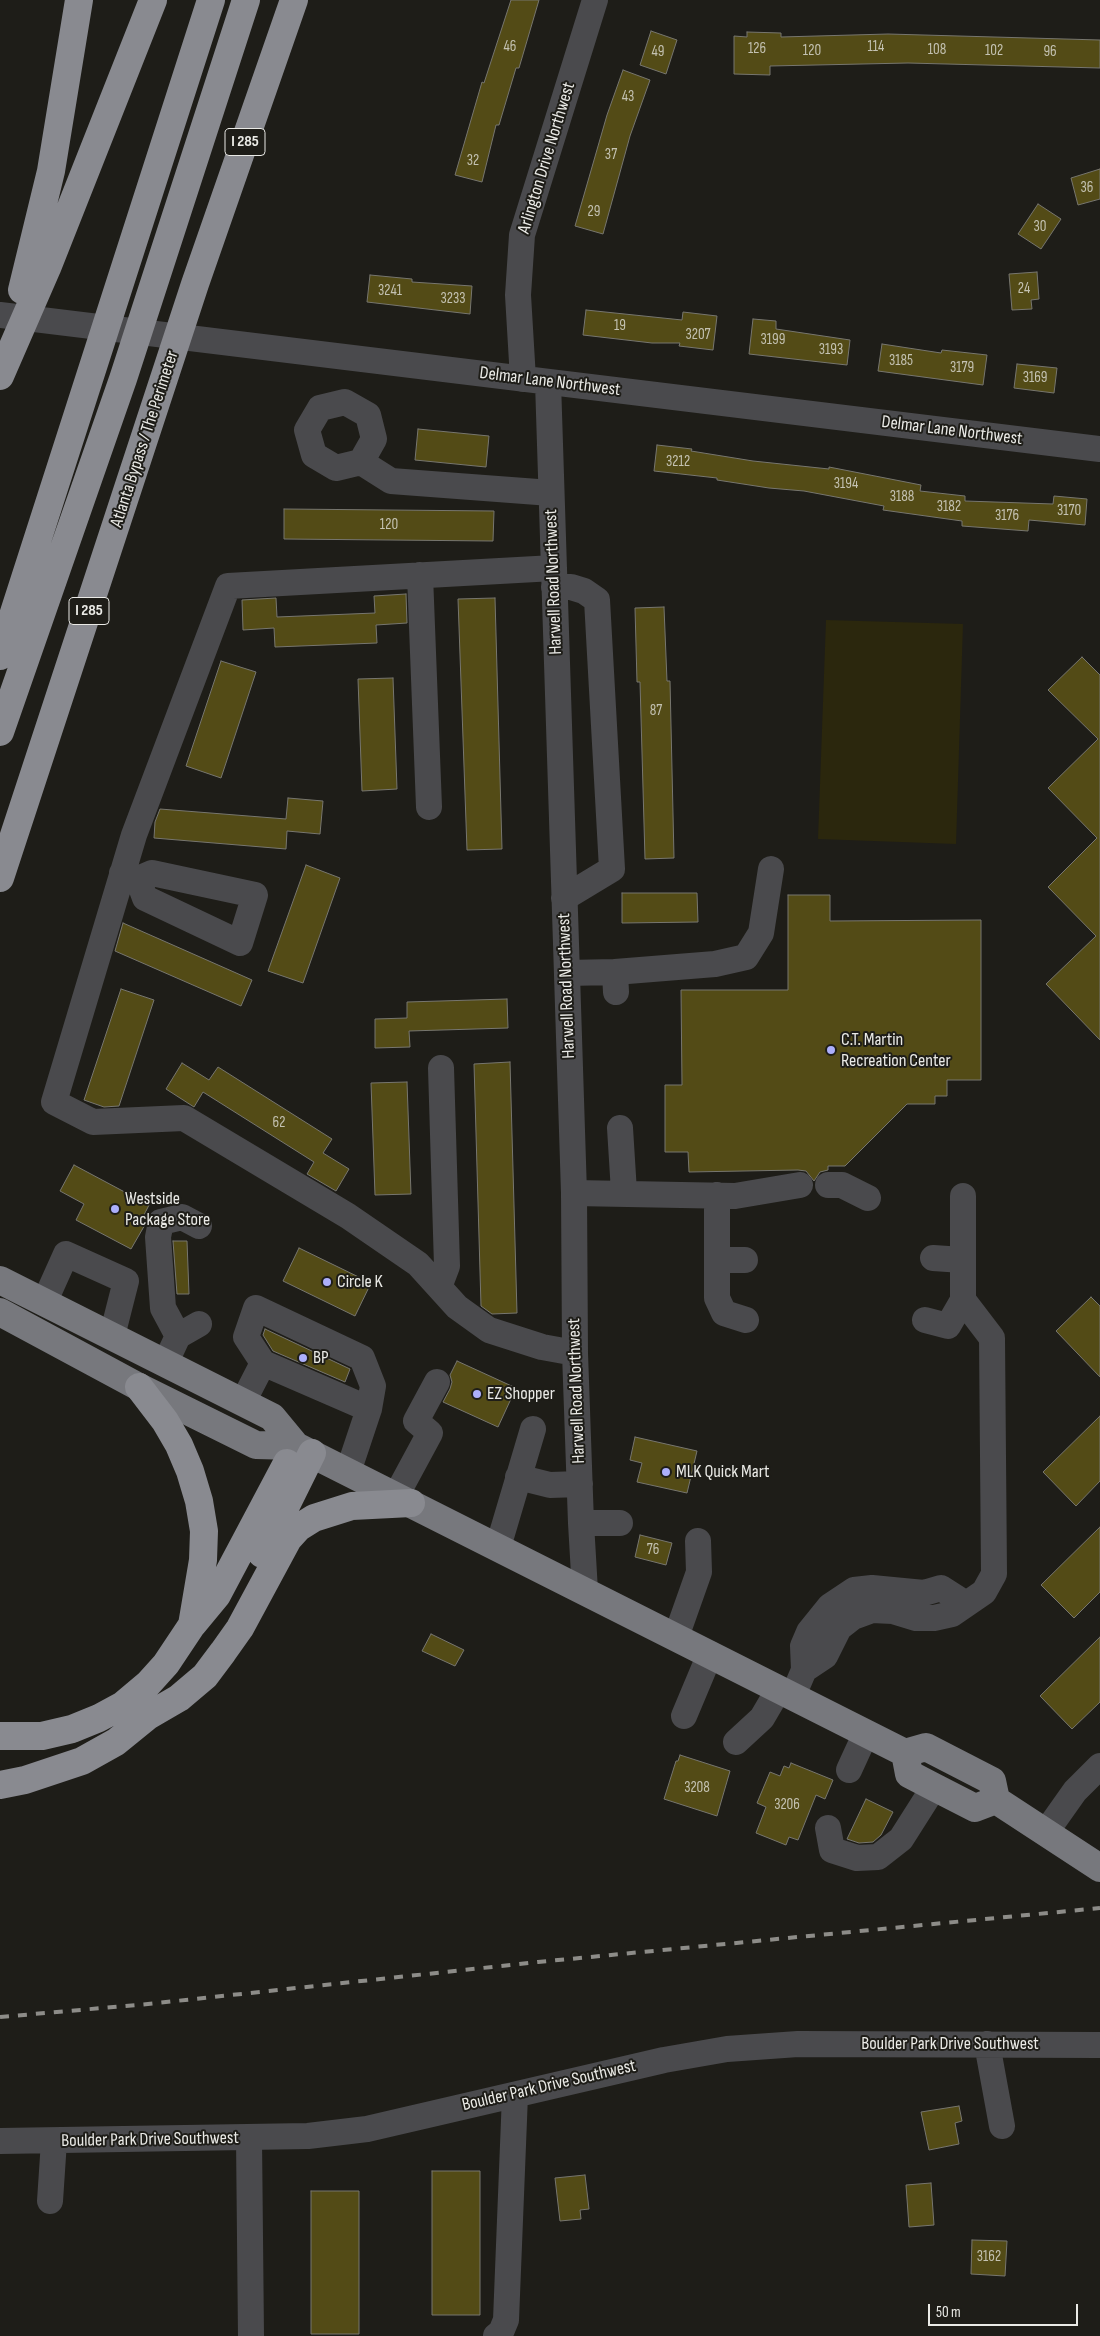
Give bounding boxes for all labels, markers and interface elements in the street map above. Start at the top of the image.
house number: 46 [504,38,516,56]
house number: 114 [868,38,884,56]
house number: 126 [748,40,766,58]
house number: 108 [928,41,946,59]
house number: 120 [803,42,821,60]
house number: 102 [985,42,1003,60]
house number: 49 [652,43,664,61]
house number: 96 [1043,43,1057,61]
street label: Arlington Drive Northwest [514,80,580,236]
house number: 43 [622,88,634,106]
road number: I 285 [225,128,265,156]
house number: 37 [605,146,617,164]
house number: 32 [467,152,479,170]
house number: 36 [1081,179,1093,197]
house number: 29 [588,203,600,221]
house number: 30 [1034,218,1046,236]
house number: 24 [1018,280,1030,298]
house number: 3241 [378,282,402,300]
house number: 3233 [440,290,466,308]
house number: 19 [614,317,626,335]
house number: 3207 [685,326,711,344]
house number: 3199 [761,331,785,349]
house number: 3193 [819,341,843,359]
street label: Atlanta Bypass / The Perimeter [106,348,184,530]
house number: 3185 [889,352,913,370]
house number: 3179 [950,359,974,377]
street label: Delmar Lane Northwest [478,363,622,401]
house number: 3169 [1023,369,1047,387]
street label: Delmar Lane Northwest [880,412,1024,450]
house number: 3212 [666,453,690,471]
house number: 3194 [834,475,858,493]
house number: 3188 [890,488,914,506]
house number: 3182 [937,498,961,516]
house number: 3170 [1057,502,1081,520]
house number: 3176 [995,507,1019,525]
street label: Harwell Road Northwest [541,509,567,655]
house number: 120 [380,516,398,534]
road number: I 285 [69,598,109,624]
house number: 87 [650,702,662,720]
street label: Harwell Road Northwest [554,913,580,1059]
place label: C.T. Martin Recreation Center [841,1029,951,1072]
marker: C.T. Martin Recreation Center [825,1044,837,1056]
house number: 62 [273,1114,285,1132]
place label: Westside Package Store [125,1188,210,1230]
marker: Westside Package Store [109,1203,121,1215]
place label: Circle K [337,1271,383,1293]
marker: Circle K [321,1276,333,1288]
street label: Harwell Road Northwest [564,1318,590,1464]
place label: BP [313,1347,329,1369]
marker: BP [297,1352,309,1364]
place label: EZ Shopper [487,1383,555,1405]
marker: EZ Shopper [471,1388,483,1400]
place label: MLK Quick Mart [676,1461,770,1483]
marker: MLK Quick Mart [660,1466,672,1478]
house number: 76 [647,1541,659,1559]
house number: 3208 [684,1779,710,1797]
house number: 3206 [774,1796,800,1814]
street label: Boulder Park Drive Southwest [861,2033,1039,2055]
street label: Boulder Park Drive Southwest [460,2055,638,2117]
street label: Boulder Park Drive Southwest [61,2128,239,2152]
house number: 3162 [977,2248,1001,2266]
scale bar [930,2294,1080,2326]
text: 50 m [936,2303,961,2322]

